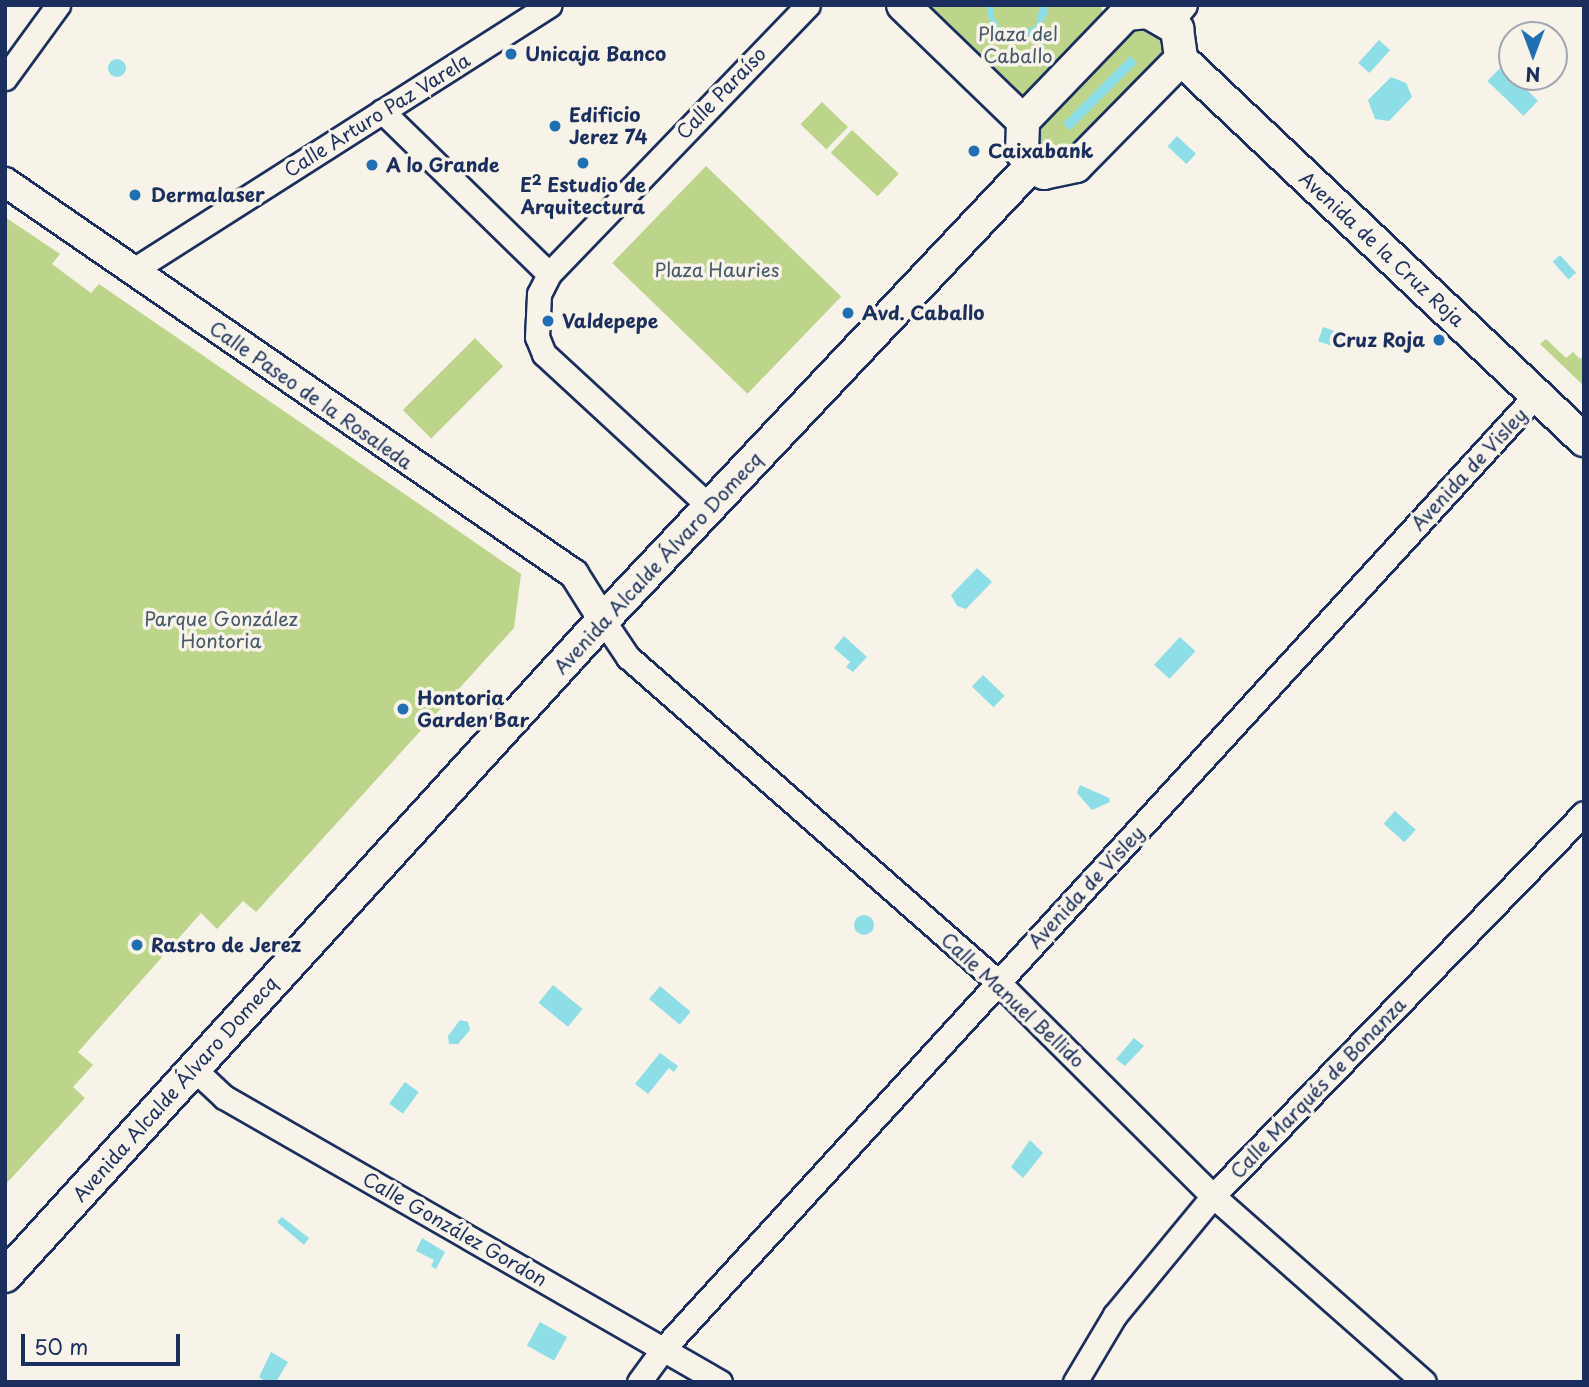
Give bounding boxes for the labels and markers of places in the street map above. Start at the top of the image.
place label: Unicaja Banco [525,43,666,65]
marker: Unicaja Banco [503,46,519,62]
place label: Edificio Jerez 74 [569,104,649,148]
marker: Edificio Jerez 74 [547,118,563,134]
place label: Caixabank [988,140,1093,162]
marker: Caixabank [966,143,982,159]
place label: A lo Grande [386,154,501,176]
marker: E² Estudio de Arquitectura [575,155,591,171]
marker: A lo Grande [364,157,380,173]
place label: E² Estudio de Arquitectura [520,174,646,218]
place label: Dermalaser [151,184,265,206]
marker: Dermalaser [125,185,145,205]
place label: Avd. Caballo [862,302,985,324]
marker: Avd. Caballo [840,305,856,321]
place label: Valdepepe [562,310,658,332]
marker: Valdepepe [540,313,556,329]
place label: Cruz Roja [1331,329,1425,351]
marker: Cruz Roja [1431,332,1447,348]
place label: Hontoria Garden Bar [417,687,530,731]
marker: Hontoria Garden Bar [395,701,411,717]
place label: Rastro de Jerez [151,934,301,956]
marker: Rastro de Jerez [129,937,145,953]

